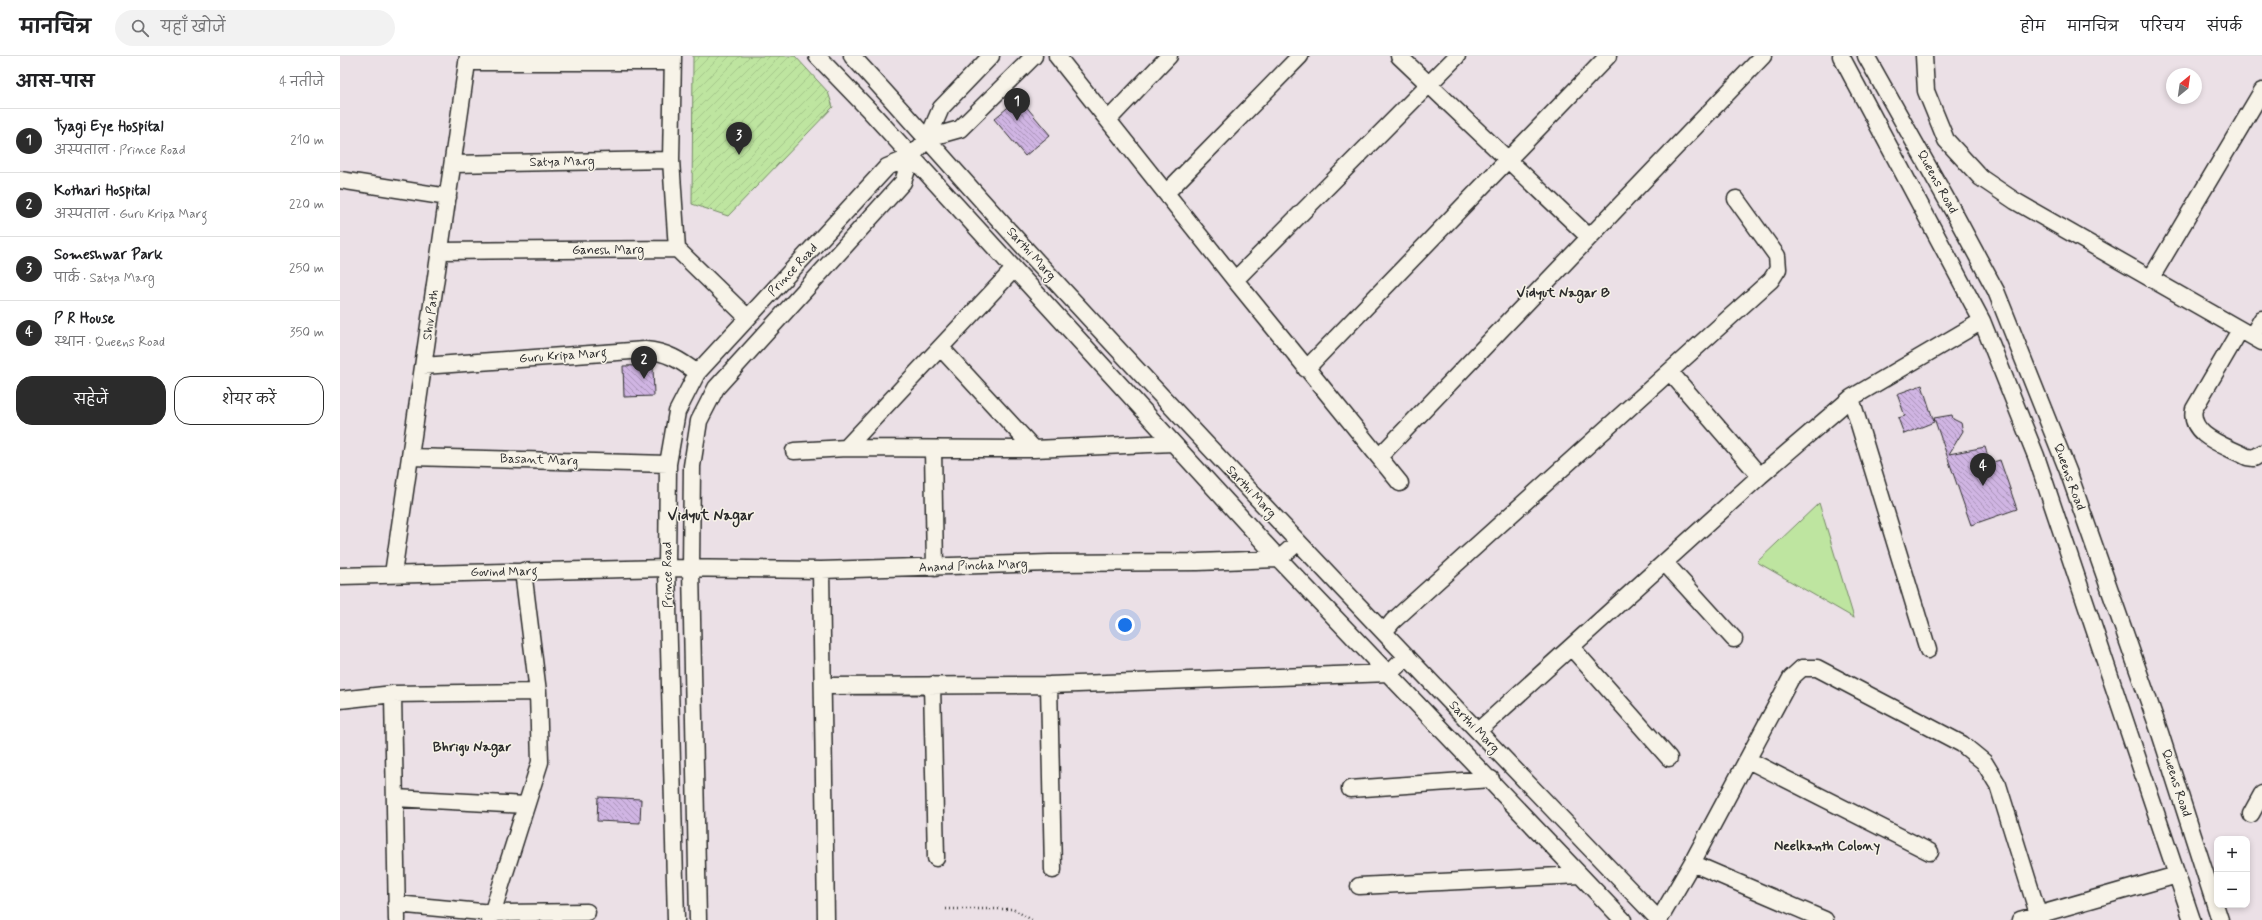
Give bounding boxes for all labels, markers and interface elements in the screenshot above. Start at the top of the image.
search box [115,10,395,46]
text: मानचित्र [20,15,91,40]
icon: search [129,17,151,39]
text: यहाँ खोजें [161,18,225,38]
text: होम [2021,18,2045,36]
text: मानचित्र [2067,18,2119,36]
text: परिचय [2141,18,2185,36]
text: संपर्क [2207,18,2242,36]
north arrow [2166,68,2202,104]
text: आस-पास [16,71,94,93]
text: 4 नतीजे [279,74,324,91]
pin: 1 [1004,88,1030,121]
text: Tyagi Eye Hospital [54,117,164,137]
pin: 3 [726,122,752,155]
text: 1 [26,132,32,149]
text: 210 m [290,132,324,149]
text: अस्पताल · Prince Road [54,142,186,159]
street label: Queens Road [1913,147,1961,217]
street label: Satya Marg [529,153,595,172]
text: Kothari Hospital [54,181,150,201]
text: 2 [26,196,32,213]
text: 220 m [289,196,324,213]
text: अस्पताल · Guru Kripa Marg [54,206,207,223]
street label: Sarthi Marg [1002,224,1060,285]
street label: Prince Road [764,240,822,300]
street label: Ganesh Marg [572,242,644,260]
text: Someshwar Park [54,245,163,265]
text: 3 [26,260,32,277]
text: 250 m [289,260,324,277]
text: पार्क · Satya Marg [54,270,155,287]
district label: Vidyut Nagar B [1517,284,1610,304]
street label: Shiv Path [419,289,443,341]
text: P R House [54,309,115,329]
text: 4 [25,324,33,341]
text: 350 m [290,324,324,341]
text: स्थान · Queens Road [54,334,165,351]
street label: Guru Kripa Marg [518,344,608,370]
pin: 2 [631,346,657,379]
button: सहेजें [16,376,166,425]
button: शेयर करें [174,376,324,425]
street label: Queens Road [2049,441,2089,513]
street label: Basant Marg [499,450,579,470]
pin: 4 [1970,453,1996,486]
street label: Sarthi Marg [1221,462,1280,523]
district label: Vidyut Nagar [668,506,755,528]
street label: Prince Road [659,542,677,608]
street label: Anand Pincha Marg [918,556,1028,577]
street label: Govind Marg [470,563,538,583]
your location [1115,615,1135,635]
street label: Sarthi Marg [1444,697,1503,758]
district label: Bhrigu Nagar [433,738,511,758]
street label: Queens Road [2157,747,2195,819]
map controls [2214,836,2250,908]
button: + [2214,836,2250,872]
district label: Neelkanth Colony [1774,837,1880,855]
button: − [2214,872,2250,908]

